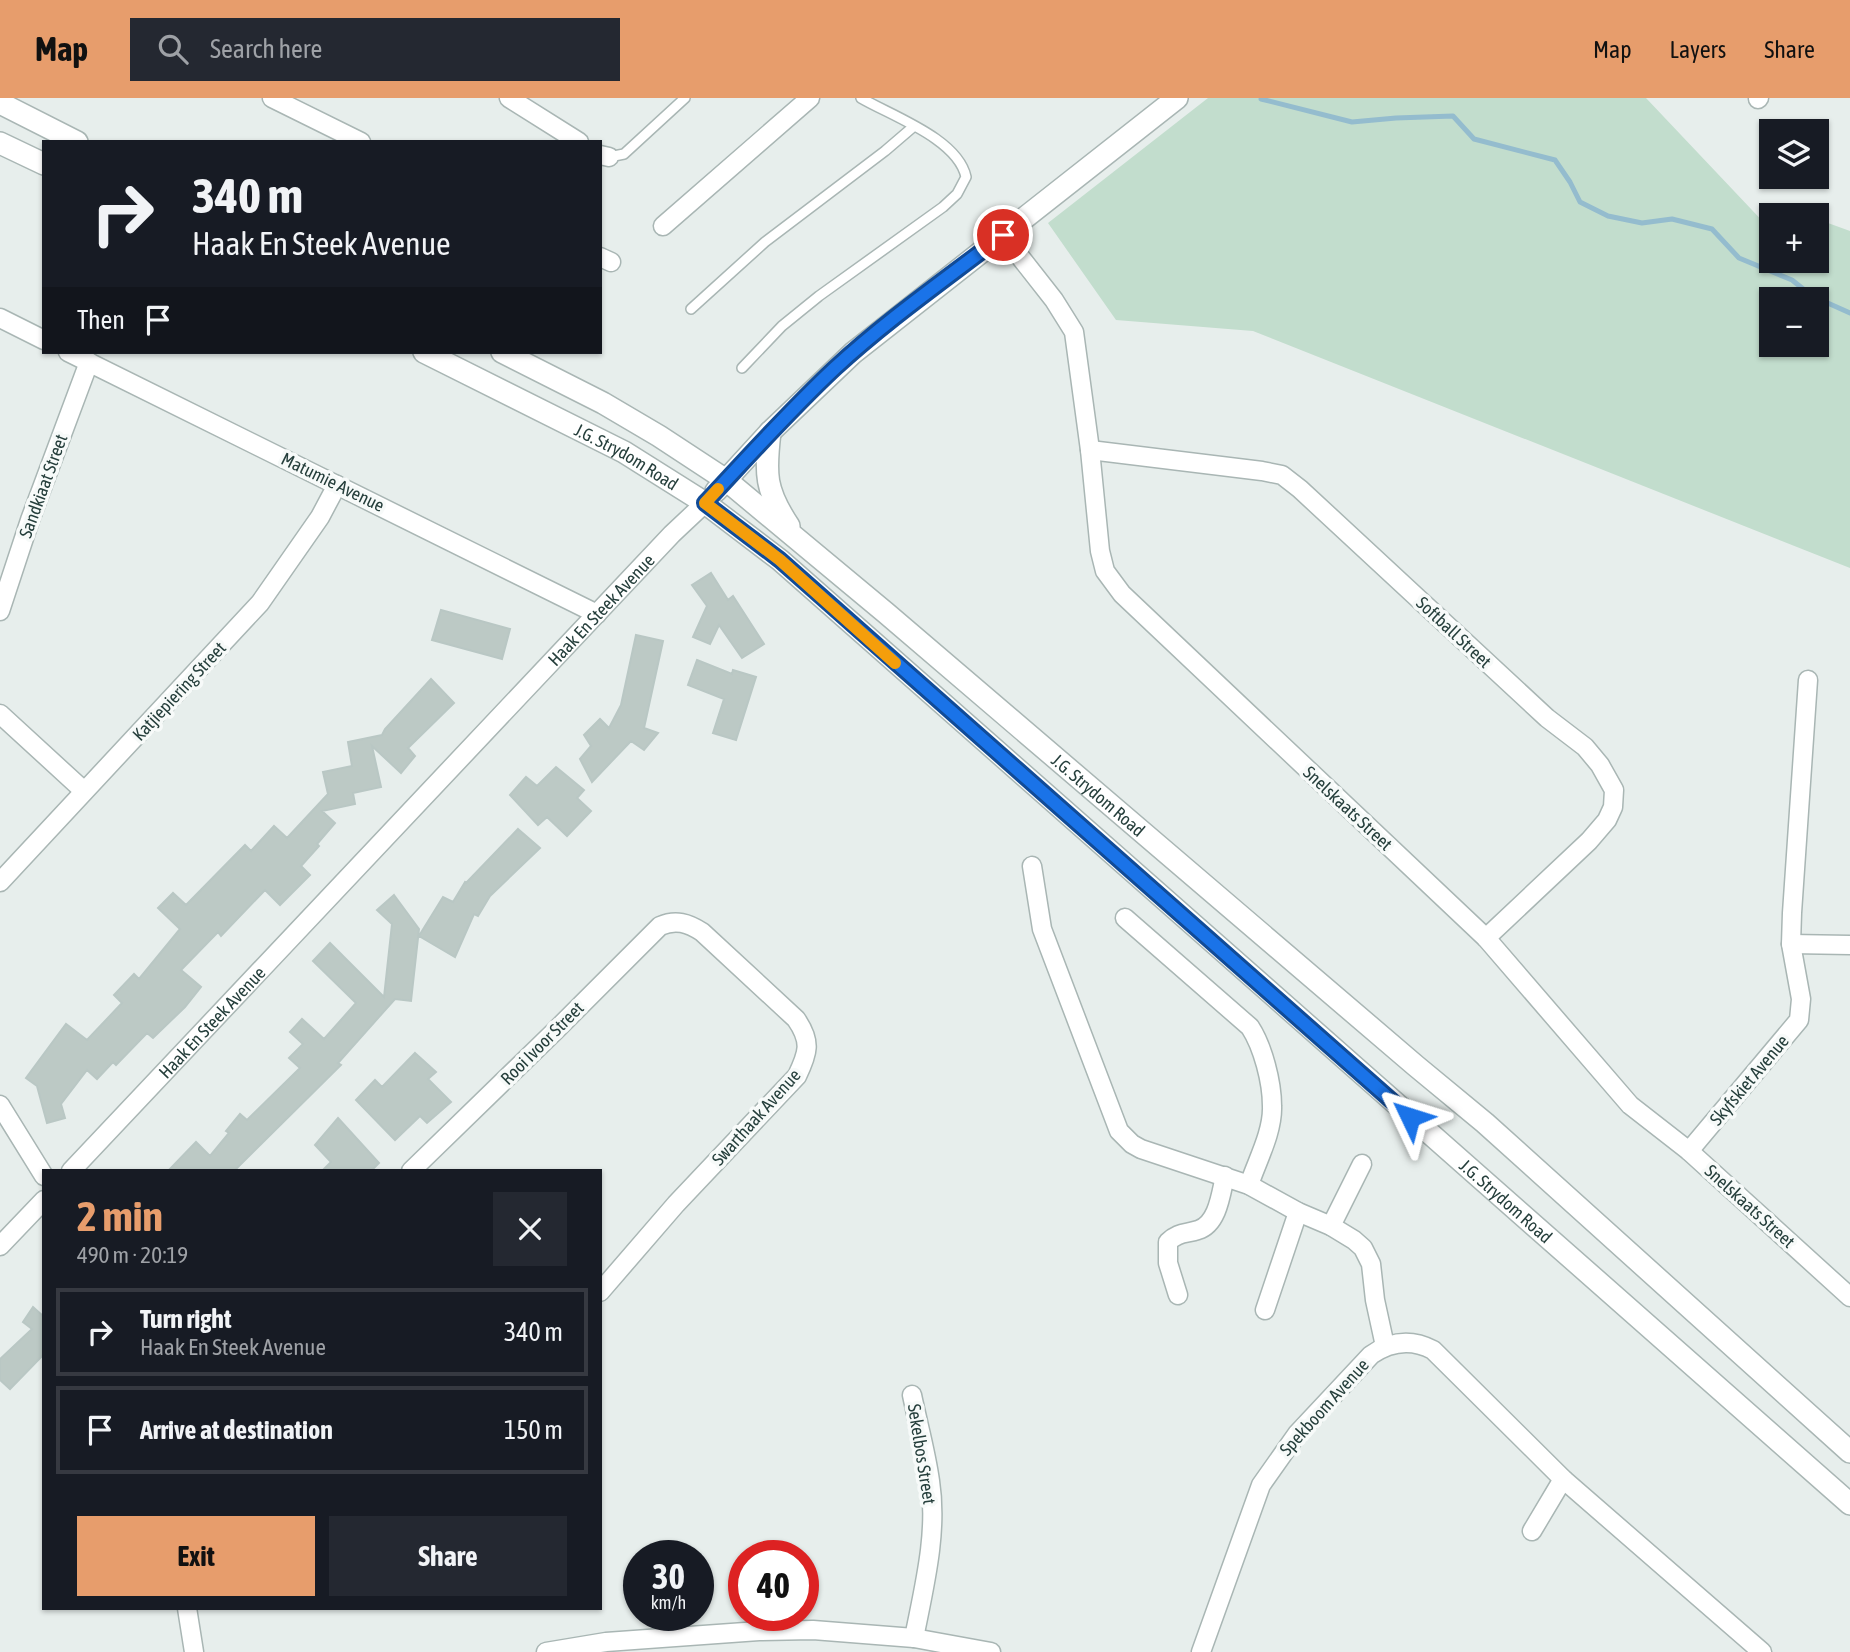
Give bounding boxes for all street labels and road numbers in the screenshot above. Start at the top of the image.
street label: J.G. Strydom Road [571,419,682,494]
street label: Sandkiaat Street [15,431,71,541]
street label: Matumie Avenue [278,448,388,516]
street label: Haak En Steek Avenue [543,549,658,670]
street label: Softball Street [1412,592,1496,672]
street label: Katjiepiering Street [128,637,230,745]
street label: J.G. Strydom Road [1048,749,1149,840]
street label: Snelskaats Street [1299,762,1397,854]
street label: Haak En Steek Avenue [154,962,269,1082]
street label: Rooi Ivoor Street [496,997,588,1089]
street label: Skyfskiet Avenue [1705,1031,1793,1129]
street label: Swarthaak Avenue [707,1065,805,1169]
street label: J.G. Strydom Road [1456,1154,1557,1247]
street label: Snelskaats Street [1701,1160,1799,1252]
street label: Spekboom Avenue [1275,1354,1373,1460]
street label: Sekelbos Street [904,1402,940,1506]

